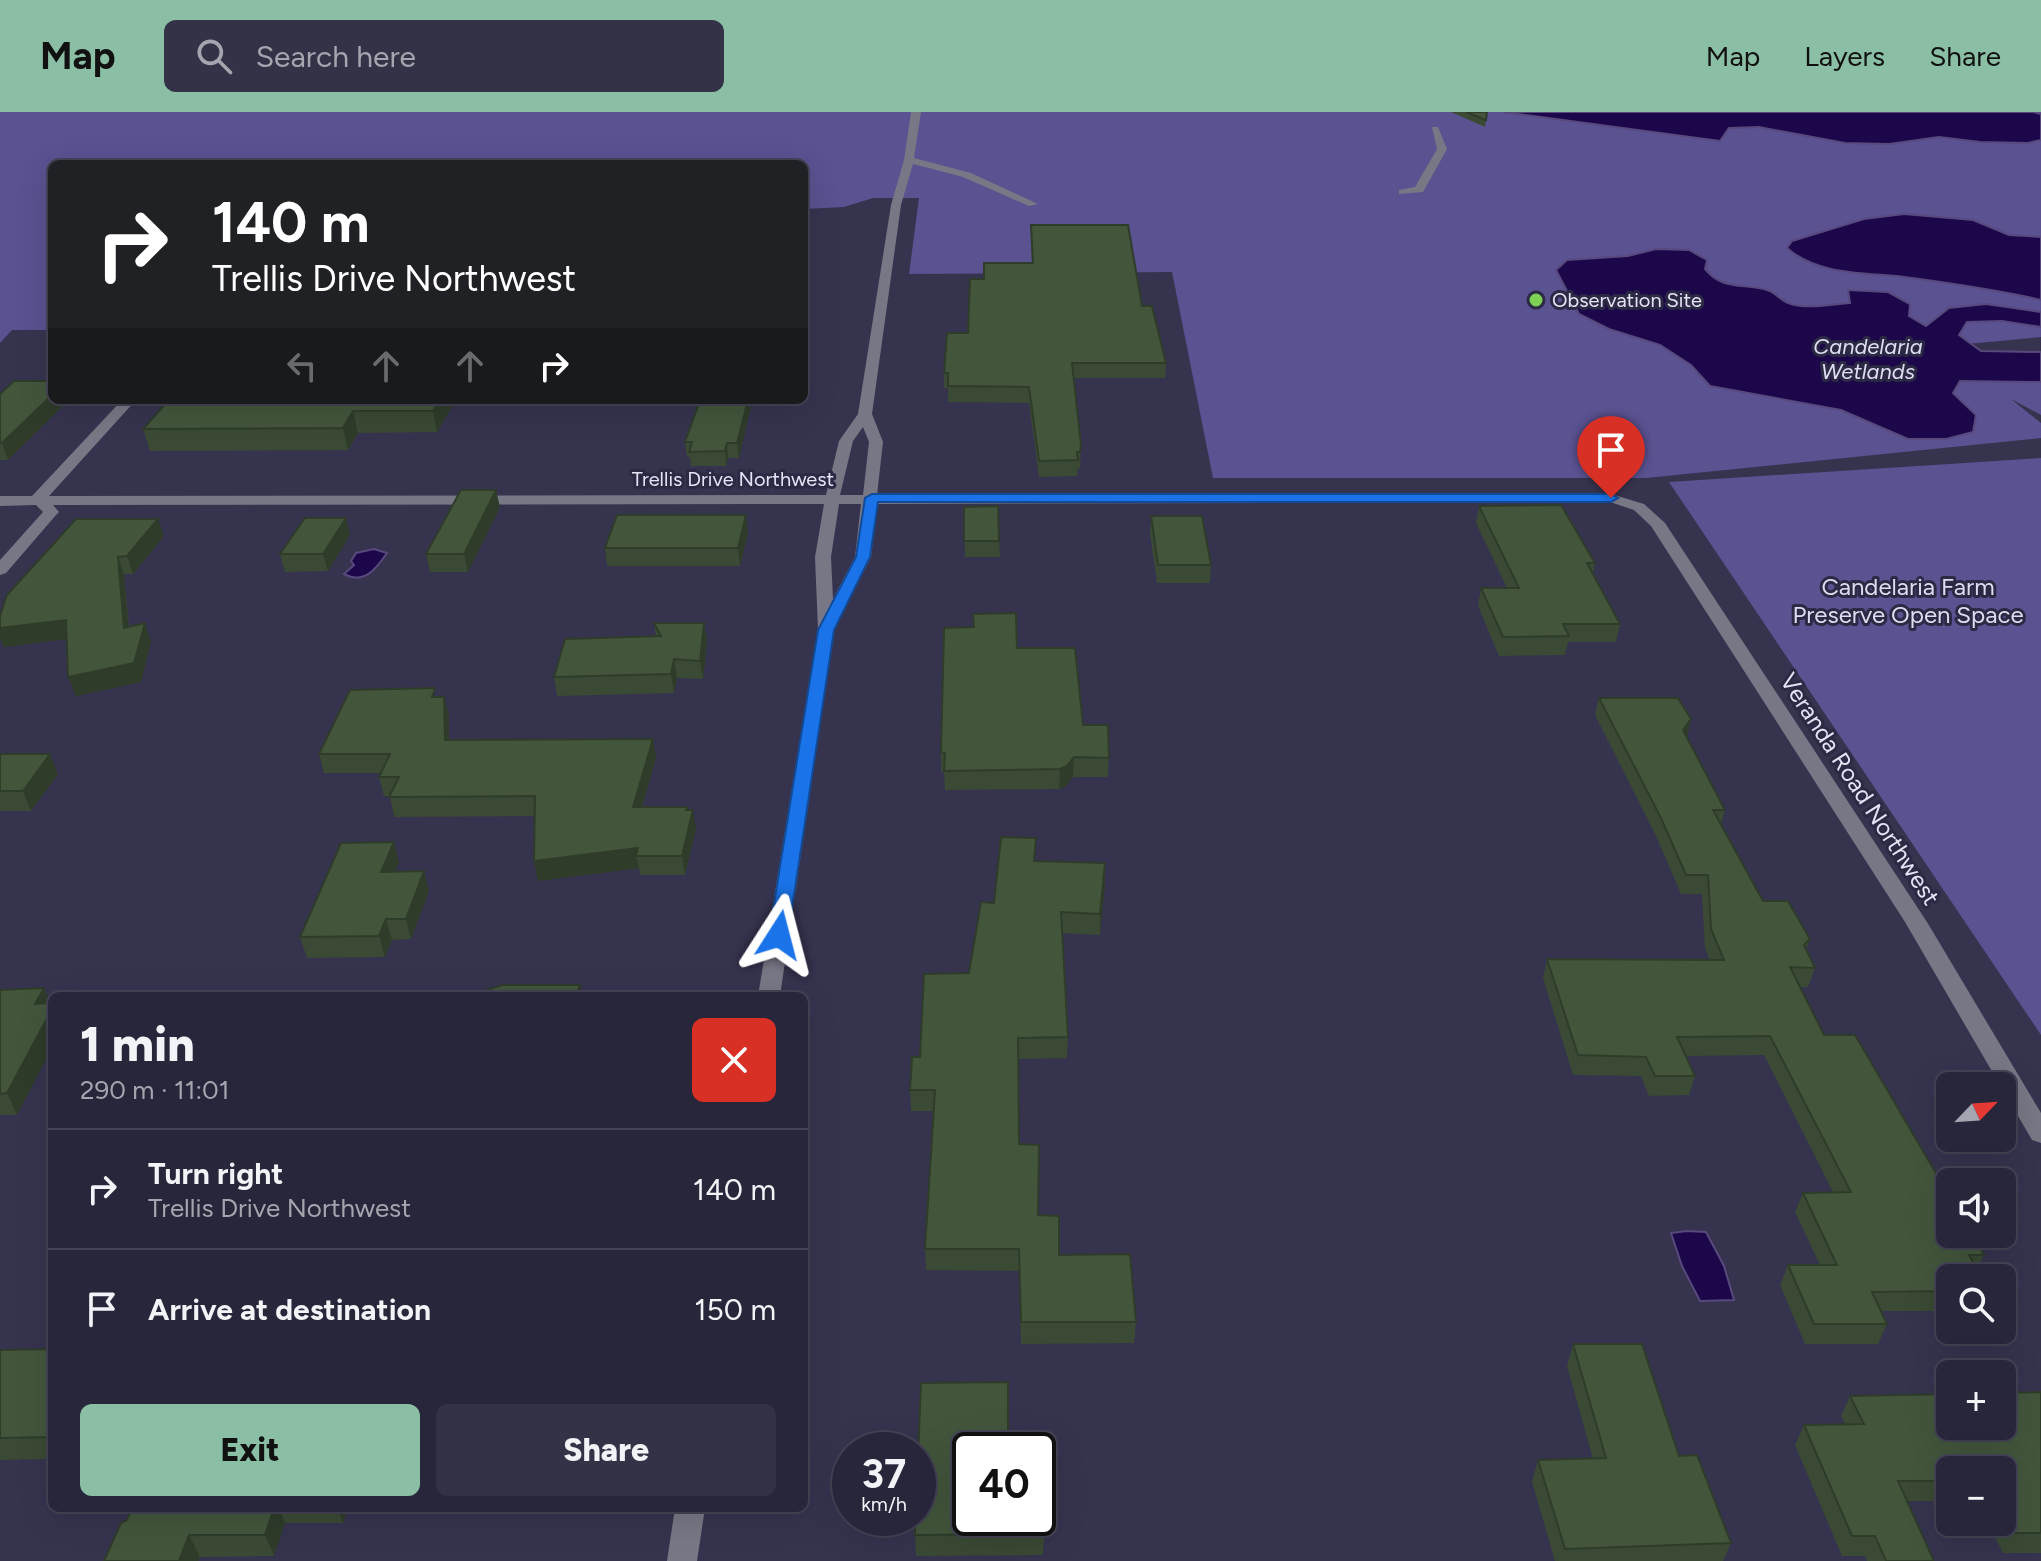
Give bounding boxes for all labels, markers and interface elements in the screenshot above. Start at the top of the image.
search box [164,20,724,92]
text: Map [40,33,116,79]
icon: search [192,34,236,78]
text: Search here [256,38,416,75]
text: Map [1706,39,1760,73]
text: Layers [1804,39,1885,73]
text: Share [1929,39,2001,73]
text: 140 m [212,189,370,256]
icon: right [80,192,184,296]
text: Trellis Drive Northwest [212,257,576,300]
place label: Observation Site [1552,288,1702,312]
marker: Observation Site [1527,291,1545,309]
water label: Candelaria Wetlands [1813,333,1923,385]
icon: left [280,344,324,388]
icon: ahead [364,344,408,388]
icon: ahead [448,344,492,388]
icon: right [532,344,576,388]
pin [1577,416,1645,498]
icon: arrive [1589,428,1633,472]
street label: Trellis Drive Northwest [632,467,834,491]
park label: Candelaria Farm Preserve Open Space [1792,572,2024,629]
street label: Veranda Road Northwest [1774,668,1946,910]
position arrow [737,893,821,977]
text: 1 min [80,1015,195,1073]
button: close [692,1018,776,1102]
north arrow [1936,1072,2016,1152]
map controls [1936,1072,2016,1536]
text: 290 m · 11:01 [80,1074,229,1106]
text: Turn right [148,1155,283,1192]
icon: right [80,1167,124,1211]
button: sound [1936,1168,2016,1248]
text: 140 m [693,1171,776,1208]
text: Trellis Drive Northwest [148,1192,411,1224]
button: search [1936,1264,2016,1344]
icon: arrive [80,1287,124,1331]
text: Arrive at destination [148,1291,431,1328]
text: 150 m [694,1291,776,1328]
button: + [1936,1360,2016,1440]
button: Exit [80,1404,420,1496]
button: Share [436,1404,776,1496]
speed limit sign: 40 [952,1432,1056,1536]
text: 37 [862,1450,906,1498]
button: − [1936,1456,2016,1536]
text: km/h [861,1492,907,1516]

